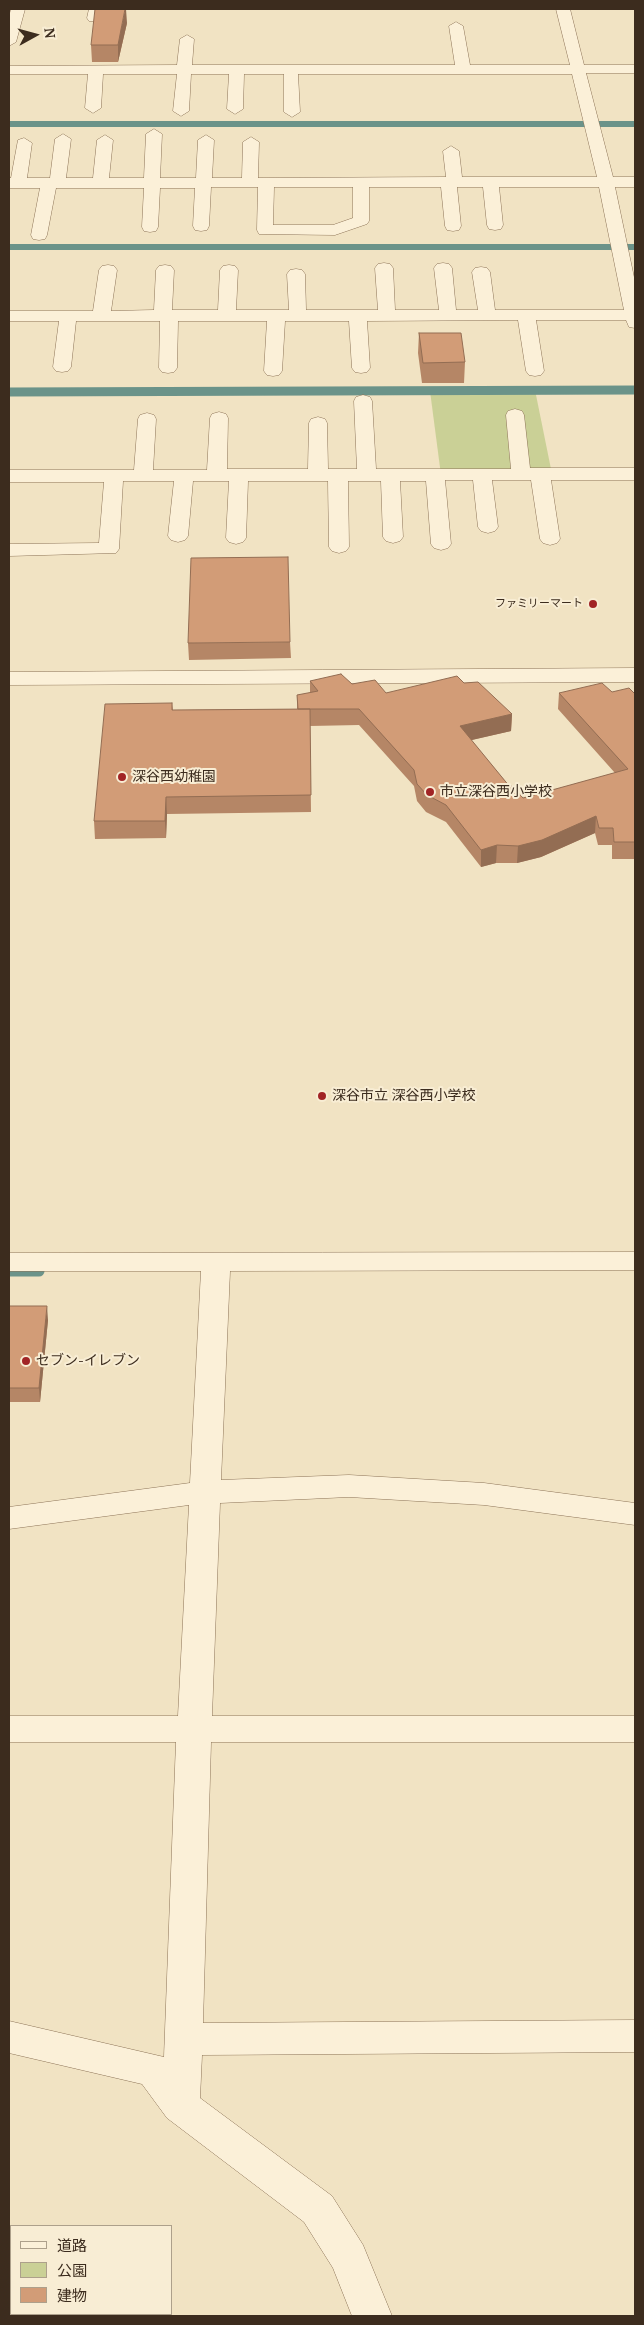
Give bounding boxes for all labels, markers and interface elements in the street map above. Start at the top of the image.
north arrow [10,10,60,60]
text: N [40,27,60,40]
place label: ファミリーマート [495,597,583,611]
marker: ファミリーマート [587,598,599,610]
place label: 深谷西幼稚園 [132,769,216,785]
marker: 深谷西幼稚園 [116,771,128,783]
place label: 市立深谷西小学校 [440,784,552,800]
marker: 市立深谷西小学校 [424,786,436,798]
place label: 深谷市立 深谷西小学校 [332,1088,475,1104]
marker: 深谷市立 深谷西小学校 [316,1090,328,1102]
place label: セブン-イレブン [36,1353,140,1369]
marker: セブン-イレブン [20,1355,32,1367]
legend [10,2225,172,2315]
text: 道路 [57,2235,87,2255]
text: 公園 [57,2260,87,2280]
text: 建物 [57,2285,87,2305]

